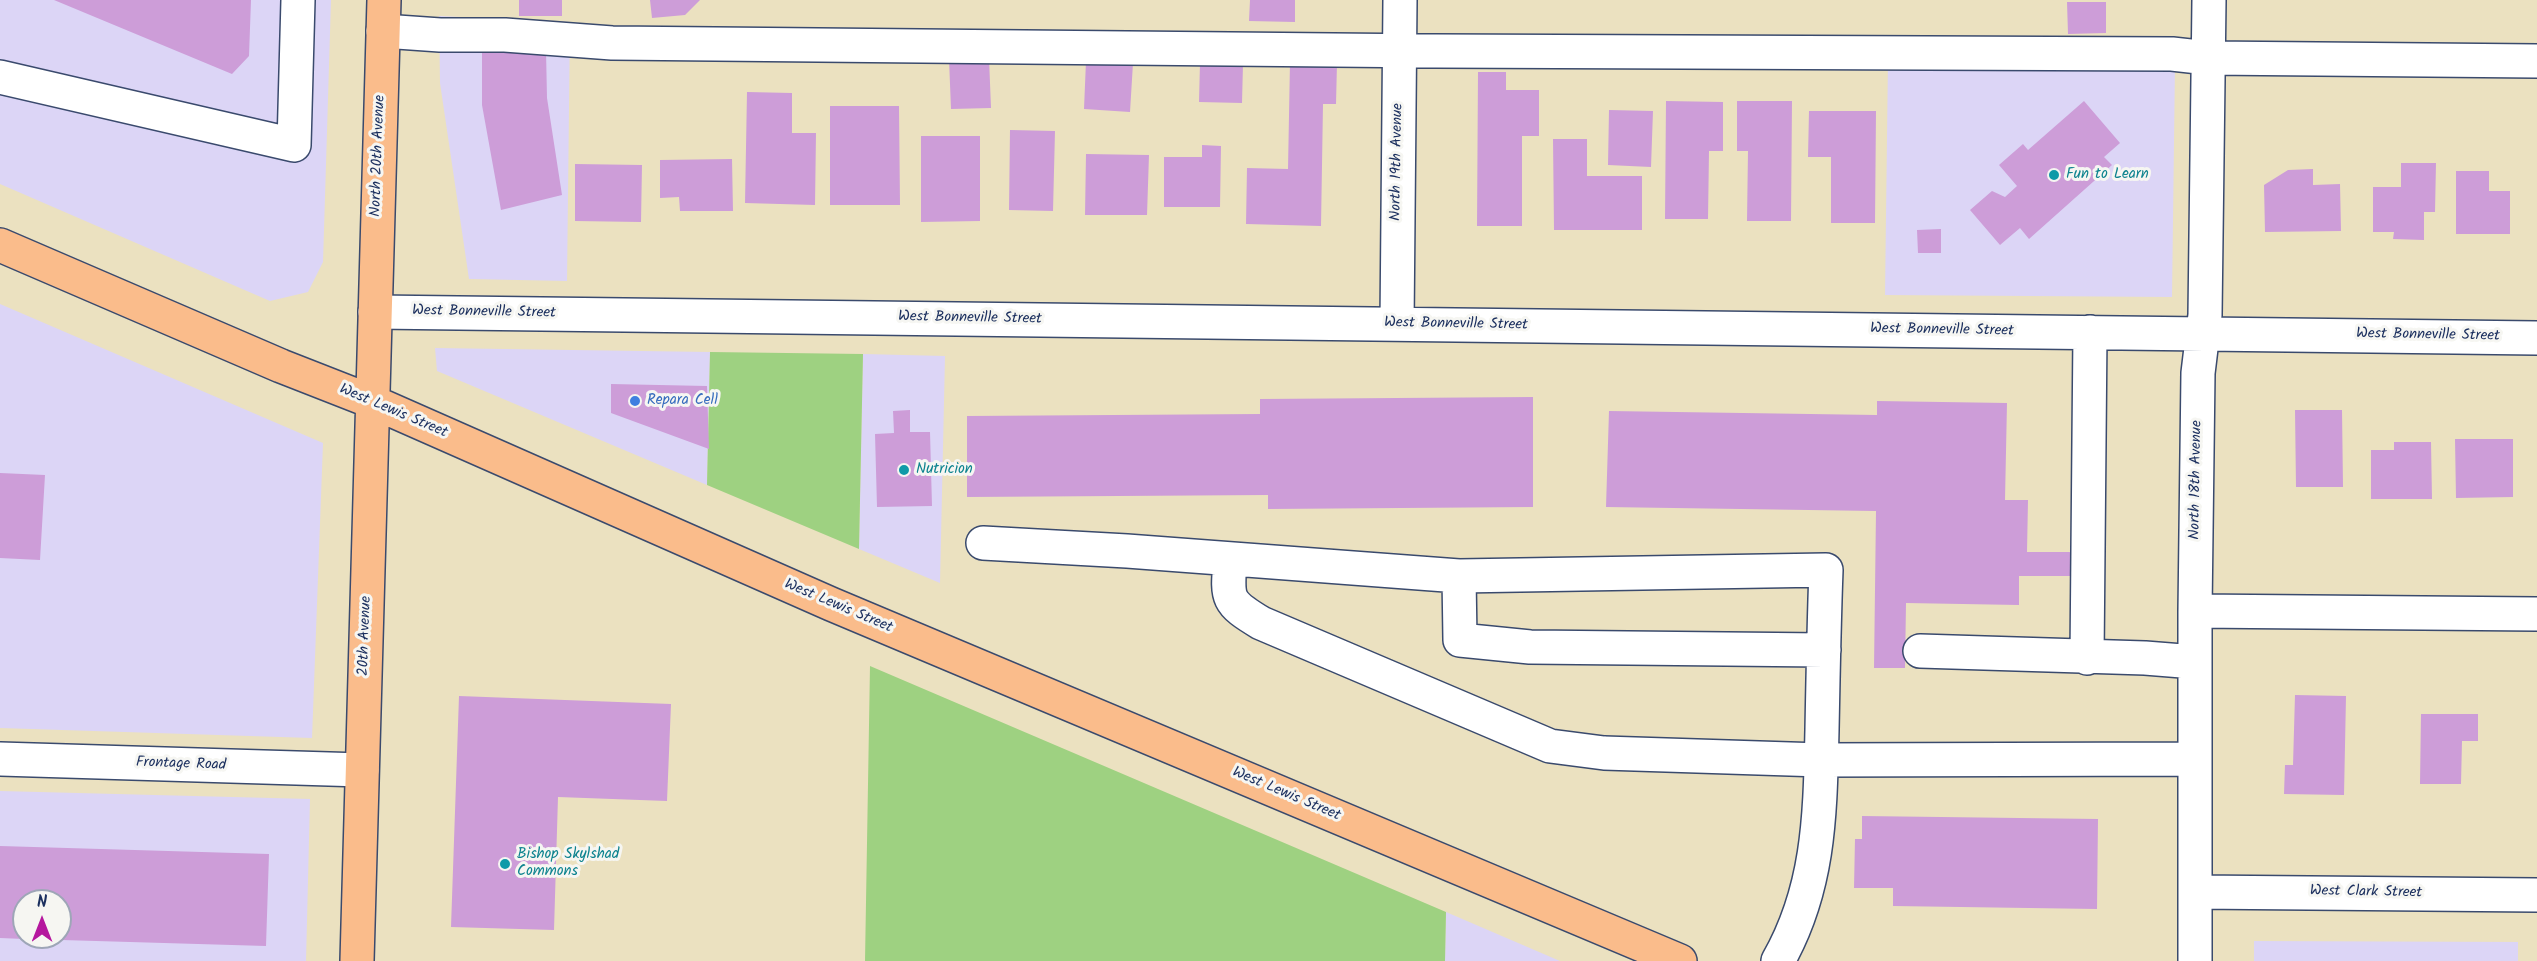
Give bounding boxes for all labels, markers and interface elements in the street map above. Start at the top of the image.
street label: North 20th Avenue [368,95,390,217]
street label: North 19th Avenue [1388,103,1408,221]
place label: Fun to Learn [2066,166,2149,184]
marker: Fun to Learn [2047,168,2061,182]
street label: West Bonneville Street [412,303,556,323]
street label: West Bonneville Street [898,309,1042,329]
street label: West Bonneville Street [1384,315,1528,335]
street label: West Bonneville Street [1870,321,2014,341]
street label: West Bonneville Street [2356,326,2500,346]
street label: West Lewis Street [336,381,450,443]
place label: Repara Cell [647,392,718,410]
marker: Repara Cell [628,394,642,408]
street label: North 18th Avenue [2187,420,2207,540]
place label: Nutricion [916,461,973,479]
marker: Nutricion [897,463,911,477]
street label: West Lewis Street [781,576,895,638]
street label: 20th Avenue [356,596,376,676]
street label: Frontage Road [136,754,226,776]
street label: West Lewis Street [1229,764,1343,826]
place label: Bishop Skylshad Commons [517,846,619,881]
marker: Bishop Skylshad Commons [498,857,512,871]
street label: West Clark Street [2310,883,2422,903]
north arrow [12,889,72,949]
text: N [37,890,47,915]

